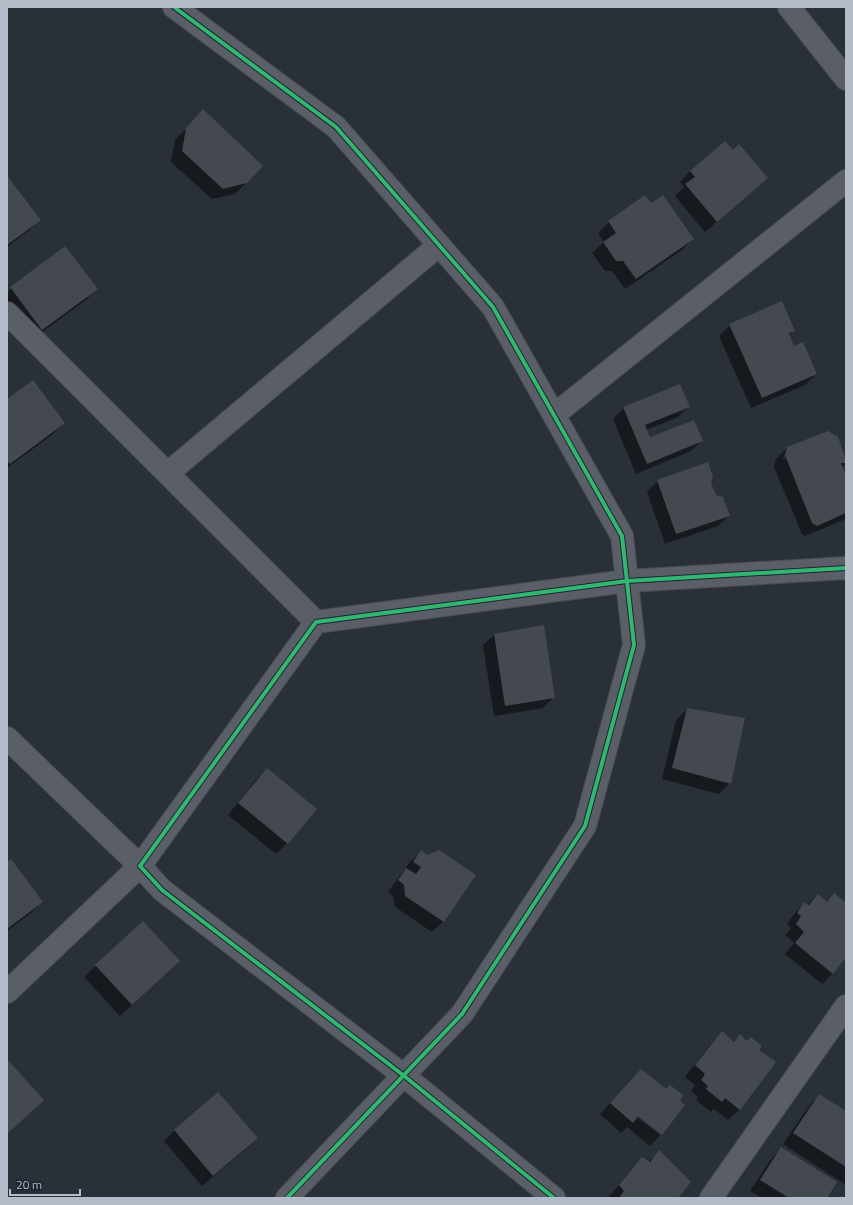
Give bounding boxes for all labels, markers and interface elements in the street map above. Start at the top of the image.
scale bar [10,1171,80,1197]
text: 20 m [16,1175,42,1194]

